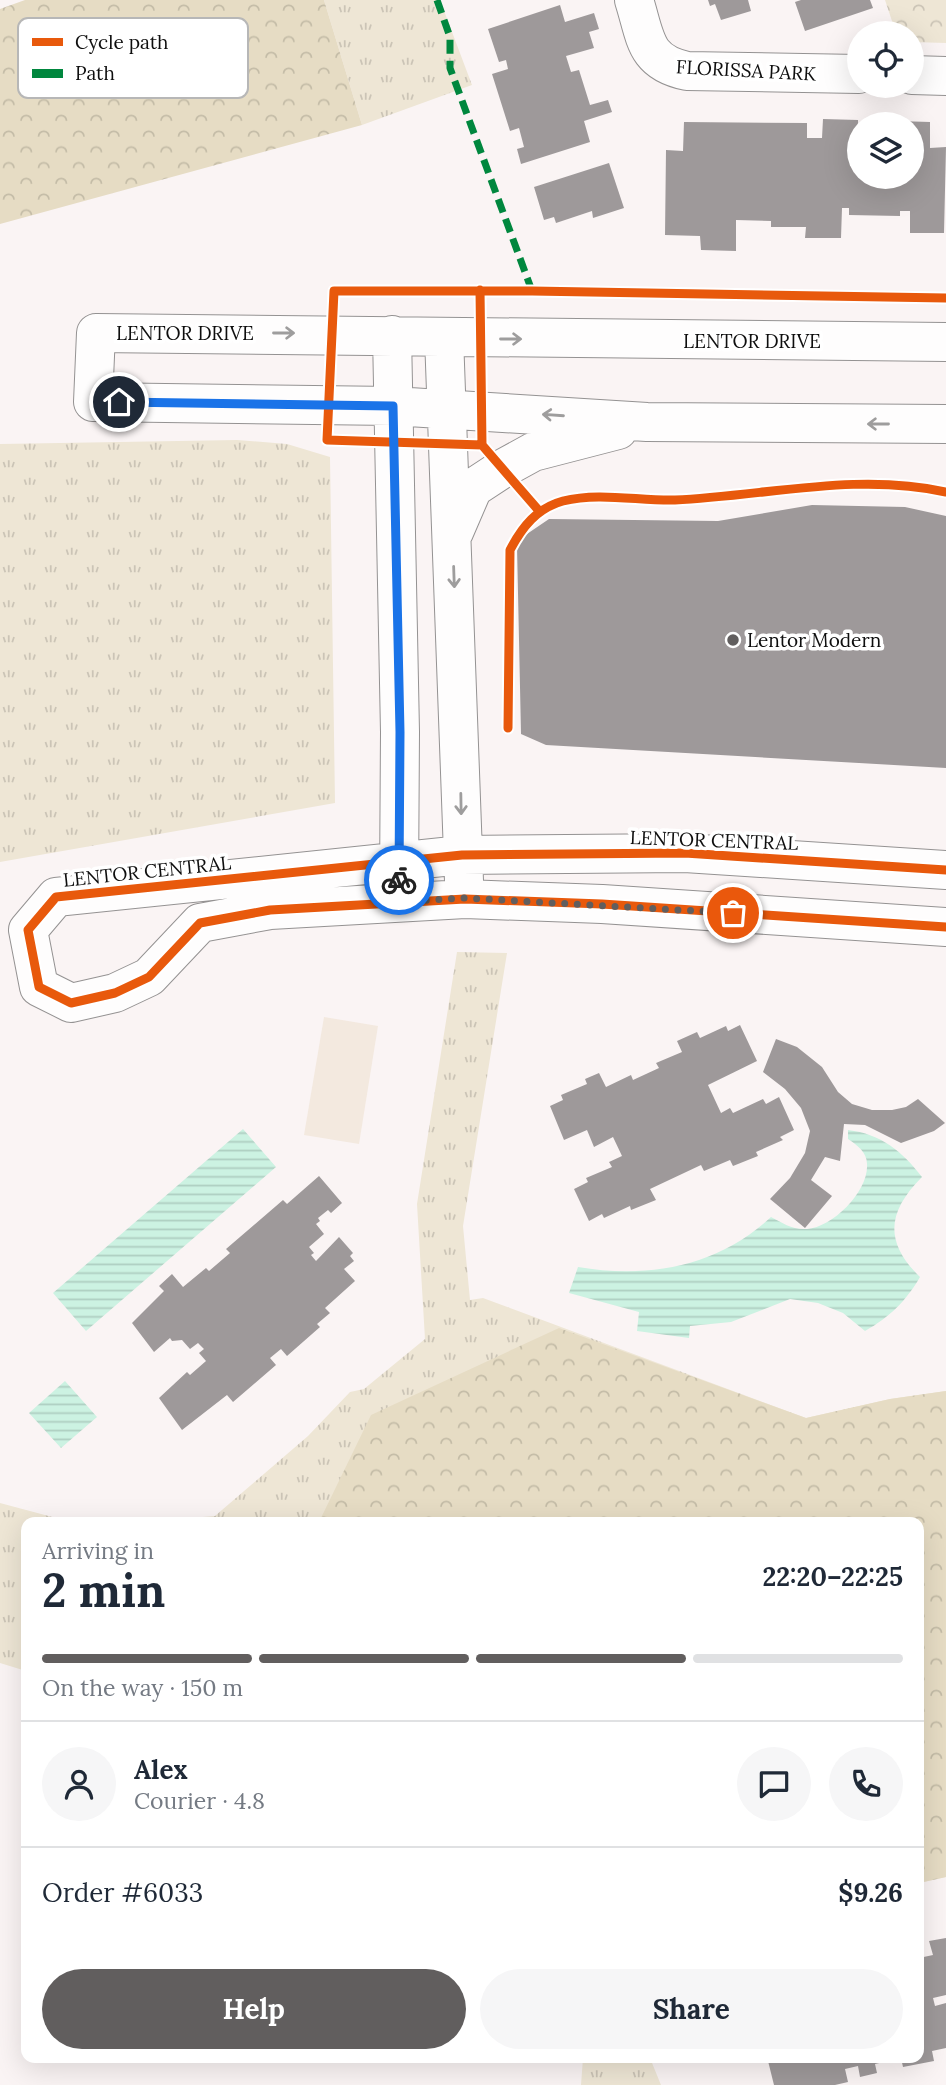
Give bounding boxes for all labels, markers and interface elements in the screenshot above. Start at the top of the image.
legend [18,18,248,98]
map controls [847,21,924,189]
button: locate [847,21,924,98]
text: Cycle path [75,30,168,54]
street label: FLORISSA PARK [675,54,817,86]
text: Path [75,61,115,85]
button: layers [847,112,924,189]
street label: LENTOR DRIVE [116,321,254,345]
one-way arrow [272,326,295,340]
street label: LENTOR DRIVE [683,329,821,353]
one-way arrow [499,332,522,346]
pin [89,372,149,432]
icon: home [100,383,138,421]
one-way arrow [542,408,564,421]
one-way arrow [867,417,890,431]
one-way arrow [447,565,460,588]
place label: Lentor Modern [747,628,881,652]
marker: Lentor Modern [725,632,741,648]
one-way arrow [455,792,468,815]
street label: LENTOR CENTRAL [629,825,799,855]
courier [364,845,434,915]
street label: LENTOR CENTRAL [62,850,232,892]
icon: bike [380,861,418,899]
pin [703,883,763,943]
icon: bag [714,894,752,932]
text: Arriving in [42,1536,154,1565]
text: 22:20–22:25 [762,1560,903,1593]
text: 2 min [42,1561,165,1620]
text: On the way · 150 m [42,1673,243,1702]
button: person [42,1747,116,1821]
button: chat [737,1747,811,1821]
button: phone [829,1747,903,1821]
text: Alex [134,1753,188,1786]
text: Courier · 4.8 [134,1786,265,1815]
text: Order #6033 [42,1876,203,1909]
text: $9.26 [838,1876,903,1909]
button: Help [42,1969,466,2049]
button: Share [480,1969,903,2049]

